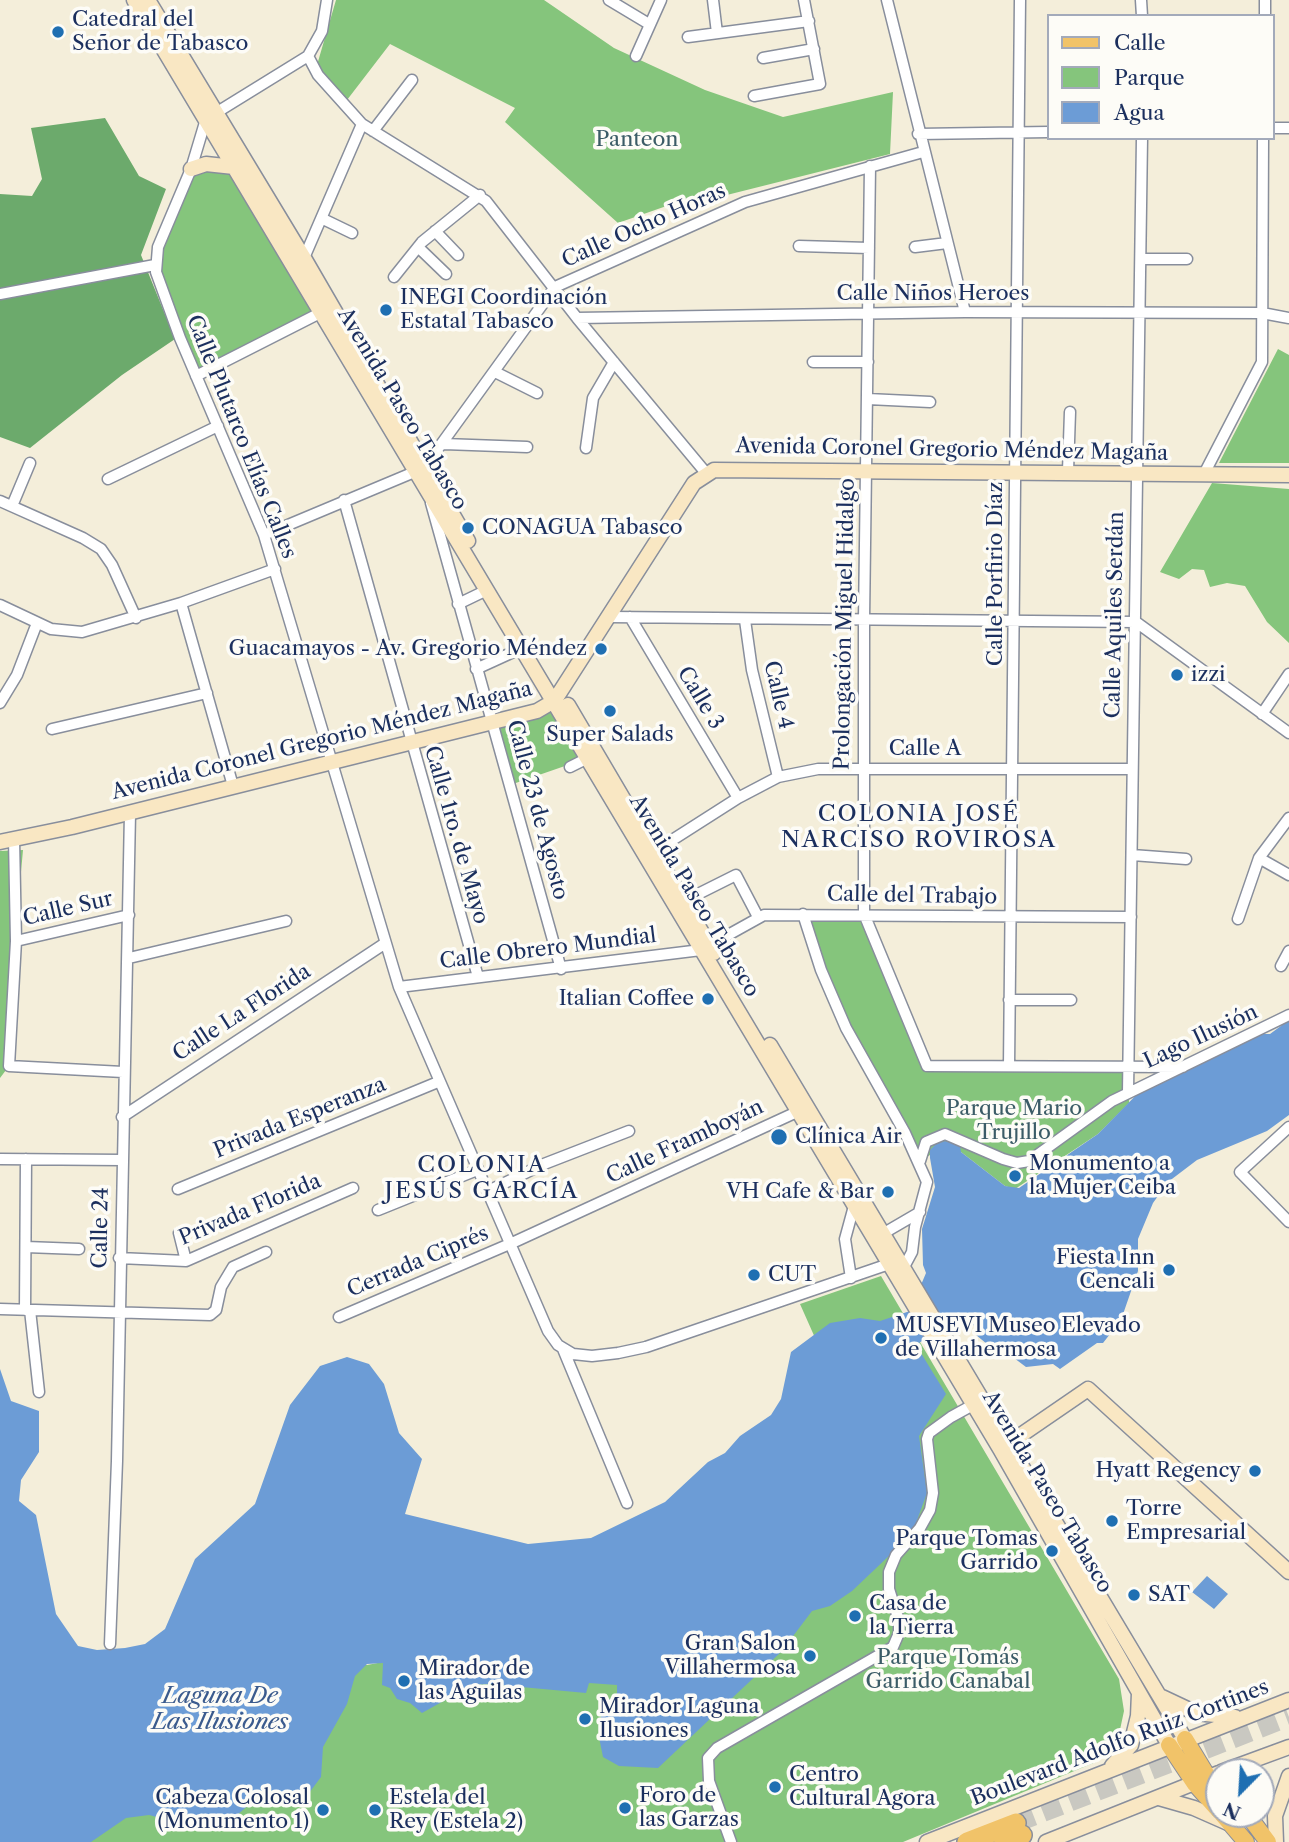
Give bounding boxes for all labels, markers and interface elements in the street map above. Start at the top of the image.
place label: Catedral del Señor de Tabasco [72,7,248,57]
legend [1048,14,1275,140]
marker: Catedral del Señor de Tabasco [50,24,66,40]
text: Calle [1114,30,1166,55]
text: Parque [1114,65,1185,90]
text: Agua [1114,100,1165,125]
park label: Panteon [596,127,678,153]
street label: Calle Ocho Horas [558,179,730,273]
street label: Calle Niños Heroes [837,281,1029,307]
place label: INEGI Coordinación Estatal Tabasco [400,285,607,335]
marker: INEGI Coordinación Estatal Tabasco [378,302,394,318]
street label: Avenida Paseo Tabasco [332,303,472,515]
street label: Calle Plutarco Elías Calles [181,312,301,562]
street label: Avenida Coronel Gregorio Méndez Magaña [735,434,1169,466]
street label: Prolongación Miguel Hidalgo [830,478,860,770]
street label: Calle Porfirio Díaz [983,482,1009,666]
street label: Calle Aquiles Serdán [1101,511,1129,719]
place label: CONAGUA Tabasco [482,515,683,541]
marker: CONAGUA Tabasco [460,520,476,536]
place label: Guacamayos - Av. Gregorio Méndez [229,636,587,662]
marker: Guacamayos - Av. Gregorio Méndez [593,641,609,657]
street label: Calle 4 [758,658,798,732]
street label: Calle 3 [672,662,728,734]
place label: izzi [1191,662,1225,688]
marker: izzi [1169,667,1185,683]
street label: Avenida Coronel Gregorio Méndez Magaña [109,676,535,806]
marker: Super Salads [602,703,618,719]
street label: Calle 23 de Agosto [501,717,573,903]
place label: Super Salads [546,722,674,748]
street label: Calle A [889,736,961,762]
street label: Calle 1ro. de Mayo [419,743,493,927]
street label: Avenida Paseo Tabasco [624,790,764,1002]
district label: COLONIA JOSÉ NARCISO ROVIROSA [783,800,1055,854]
street label: Calle del Trabajo [827,882,997,910]
street label: Calle Sur [21,886,115,932]
street label: Calle Obrero Mundial [438,923,658,975]
street label: Calle La Florida [168,959,316,1067]
place label: Italian Coffee [559,986,694,1012]
marker: Italian Coffee [700,991,716,1007]
street label: Lago Ilusión [1140,1000,1262,1074]
street label: Privada Esperanza [210,1072,390,1164]
street label: Calle Framboyán [602,1095,768,1189]
park label: Parque Mario Trujillo [946,1096,1082,1146]
place label: Clínica Air [795,1124,902,1150]
marker: Clínica Air [769,1127,789,1147]
district label: COLONIA JESÚS GARCÍA [386,1151,578,1205]
place label: Monumento a la Mujer Ceiba [1029,1151,1176,1201]
marker: Monumento a la Mujer Ceiba [1007,1168,1023,1184]
street label: Privada Florida [175,1169,325,1251]
place label: VH Cafe & Bar [726,1179,874,1205]
marker: VH Cafe & Bar [880,1184,896,1200]
street label: Calle 24 [88,1187,114,1269]
street label: Cerrada Ciprés [344,1221,492,1303]
place label: Fiesta Inn Cencali [1056,1245,1155,1295]
place label: CUT [768,1262,816,1288]
marker: Fiesta Inn Cencali [1161,1262,1177,1278]
marker: CUT [746,1267,762,1283]
place label: MUSEVI Museo Elevado de Villahermosa [895,1313,1141,1363]
marker: MUSEVI Museo Elevado de Villahermosa [873,1330,889,1346]
street label: Avenida Paseo Tabasco [977,1386,1117,1598]
place label: Hyatt Regency [1096,1458,1241,1484]
marker: Hyatt Regency [1247,1463,1263,1479]
place label: Torre Empresarial [1126,1496,1246,1546]
marker: Torre Empresarial [1104,1513,1120,1529]
place label: Parque Tomas Garrido [895,1526,1038,1576]
marker: Parque Tomas Garrido [1044,1543,1060,1559]
place label: SAT [1148,1582,1190,1608]
marker: SAT [1126,1587,1142,1603]
place label: Casa de la Tierra [869,1591,954,1641]
marker: Casa de la Tierra [847,1608,863,1624]
place label: Gran Salon Villahermosa [665,1631,796,1681]
park label: Parque Tomás Garrido Canabal [866,1645,1030,1695]
marker: Gran Salon Villahermosa [802,1648,818,1664]
place label: Mirador de las Aguilas [418,1656,530,1706]
marker: Mirador de las Aguilas [396,1673,412,1689]
street label: Boulevard Adolfo Ruiz Cortines [968,1675,1272,1811]
water label: Laguna De Las Ilusiones [152,1682,288,1736]
place label: Mirador Laguna Ilusiones [599,1694,760,1744]
marker: Mirador Laguna Ilusiones [577,1711,593,1727]
north arrow [1205,1758,1275,1828]
place label: Centro Cultural Agora [789,1762,936,1812]
marker: Centro Cultural Agora [767,1779,783,1795]
place label: Foro de las Garzas [639,1783,739,1833]
place label: Cabeza Colosal (Monumento 1) [155,1785,309,1835]
place label: Estela del Rey (Estela 2) [389,1785,523,1835]
text: N [1220,1797,1244,1825]
marker: Foro de las Garzas [617,1800,633,1816]
marker: Cabeza Colosal (Monumento 1) [315,1802,331,1818]
marker: Estela del Rey (Estela 2) [367,1802,383,1818]

